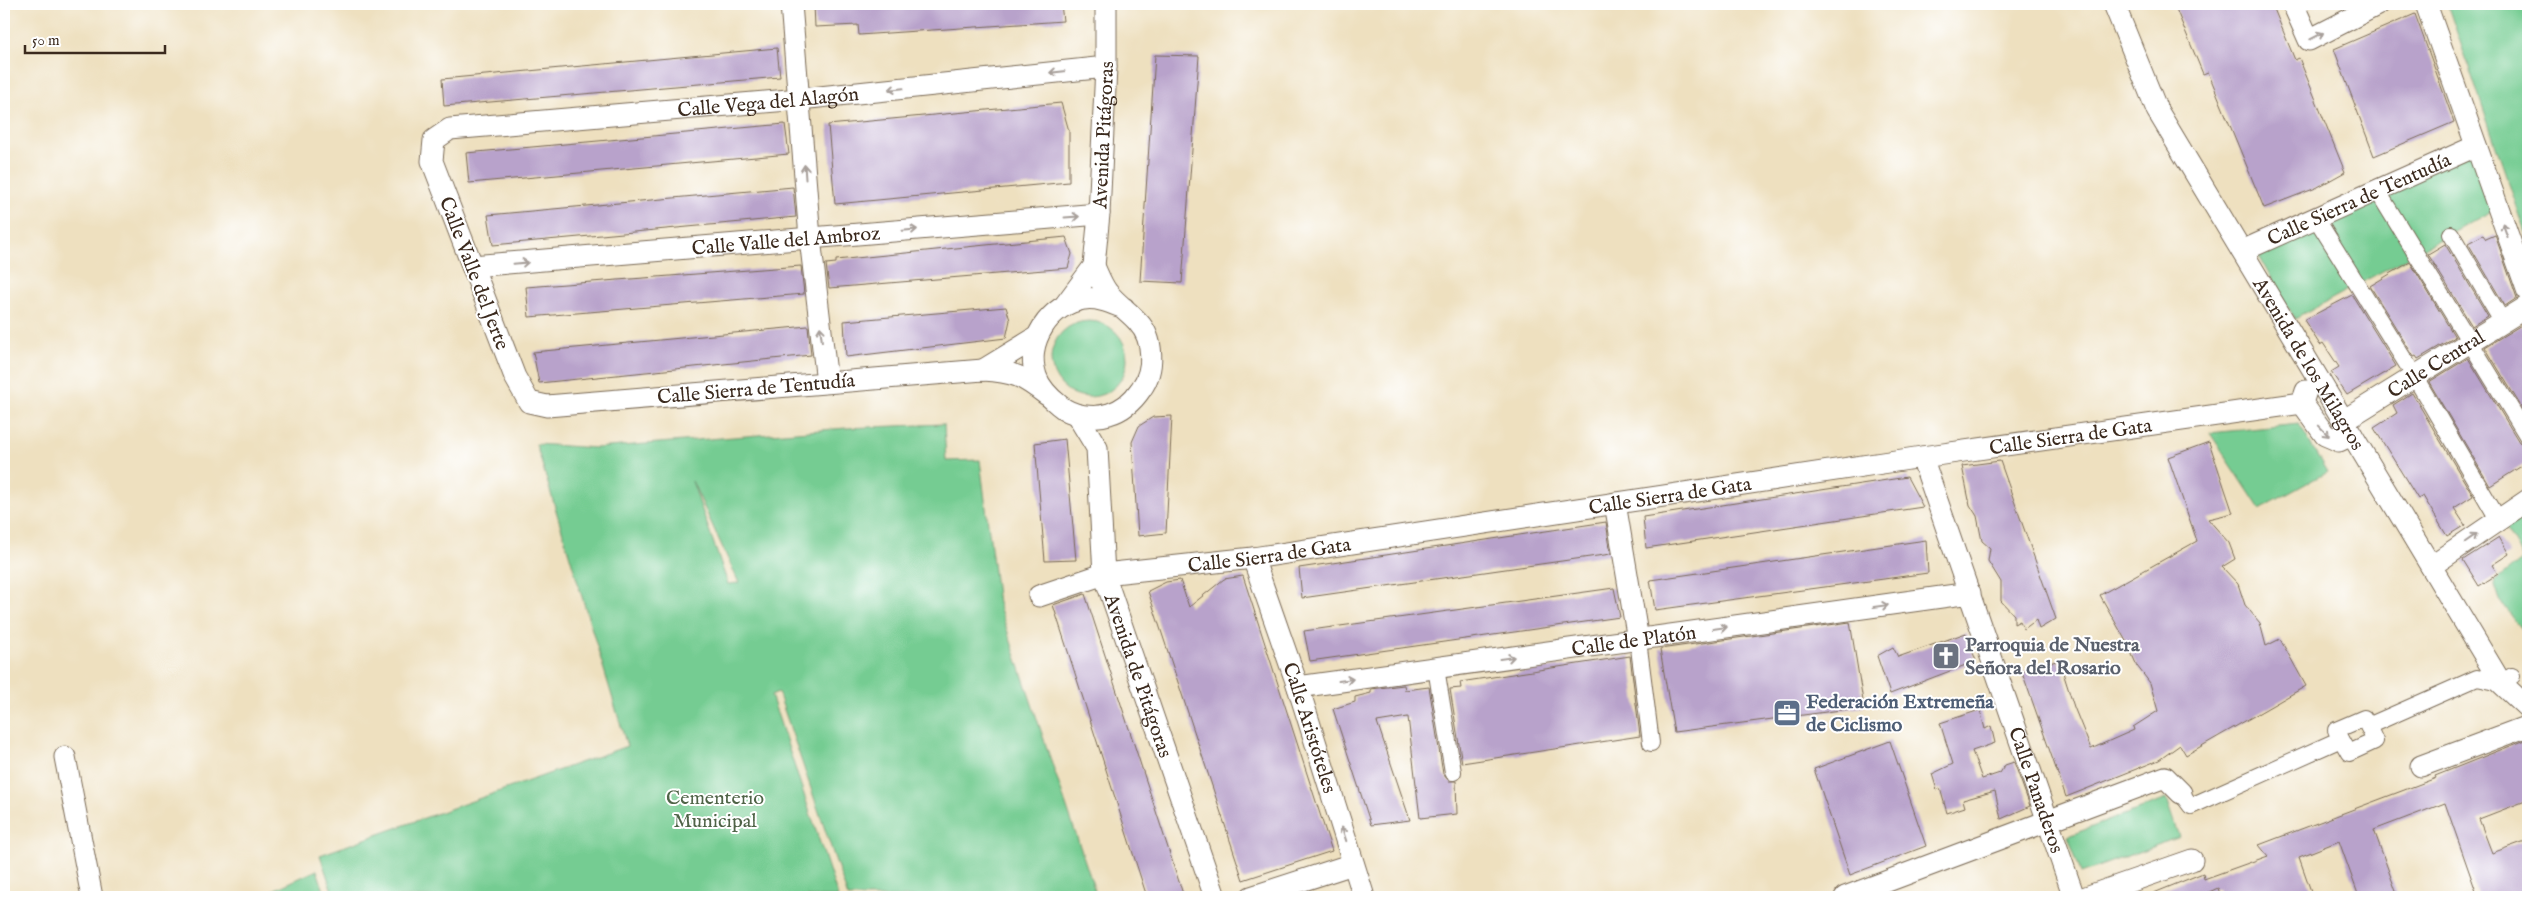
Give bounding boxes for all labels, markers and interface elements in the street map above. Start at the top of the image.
scale bar [25,22,165,54]
text: 50 m [32,31,60,50]
one-way arrow [2309,31,2324,41]
street label: Avenida Pitágoras [1088,61,1120,210]
one-way arrow [1049,67,1065,77]
street label: Calle Vega del Alagón [676,82,860,123]
one-way arrow [888,84,904,94]
street label: Calle Sierra de Tentudía [2264,148,2455,252]
one-way arrow [800,164,810,180]
street label: Calle Valle del Jerte [433,193,514,354]
one-way arrow [1063,212,1079,221]
street label: Calle Valle del Ambroz [691,221,881,262]
one-way arrow [2500,223,2510,238]
one-way arrow [901,225,917,235]
one-way arrow [513,258,529,267]
street label: Avenida de los Milagros [2246,273,2369,455]
street label: Calle Central [2383,325,2490,404]
one-way arrow [816,326,826,342]
street label: Calle Sierra de Tentudía [656,368,856,411]
street label: Calle Sierra de Gata [1988,413,2154,461]
one-way arrow [2318,425,2330,437]
street label: Calle Sierra de Gata [1587,472,1753,521]
street label: Calle Sierra de Gata [1187,532,1353,579]
one-way arrow [2463,533,2477,543]
street label: Avenida de Pitágoras [1097,590,1177,761]
one-way arrow [1872,601,1888,611]
street label: Calle de Platón [1570,620,1698,663]
one-way arrow [1711,623,1727,633]
place label: Parroquia de Nuestra Señora del Rosario [1965,633,2140,681]
church icon: Parroquia de Nuestra Señora del Rosario [1931,641,1961,671]
one-way arrow [1498,653,1514,663]
street label: Calle Aristóteles [1276,659,1342,796]
one-way arrow [1337,675,1353,685]
place label: Federación Extremeña de Ciclismo [1806,690,1994,738]
office icon: Federación Extremeña de Ciclismo [1772,698,1802,728]
street label: Calle Panaderos [2002,724,2069,857]
park label: Cementerio Municipal [666,786,764,834]
one-way arrow [1338,827,1348,843]

